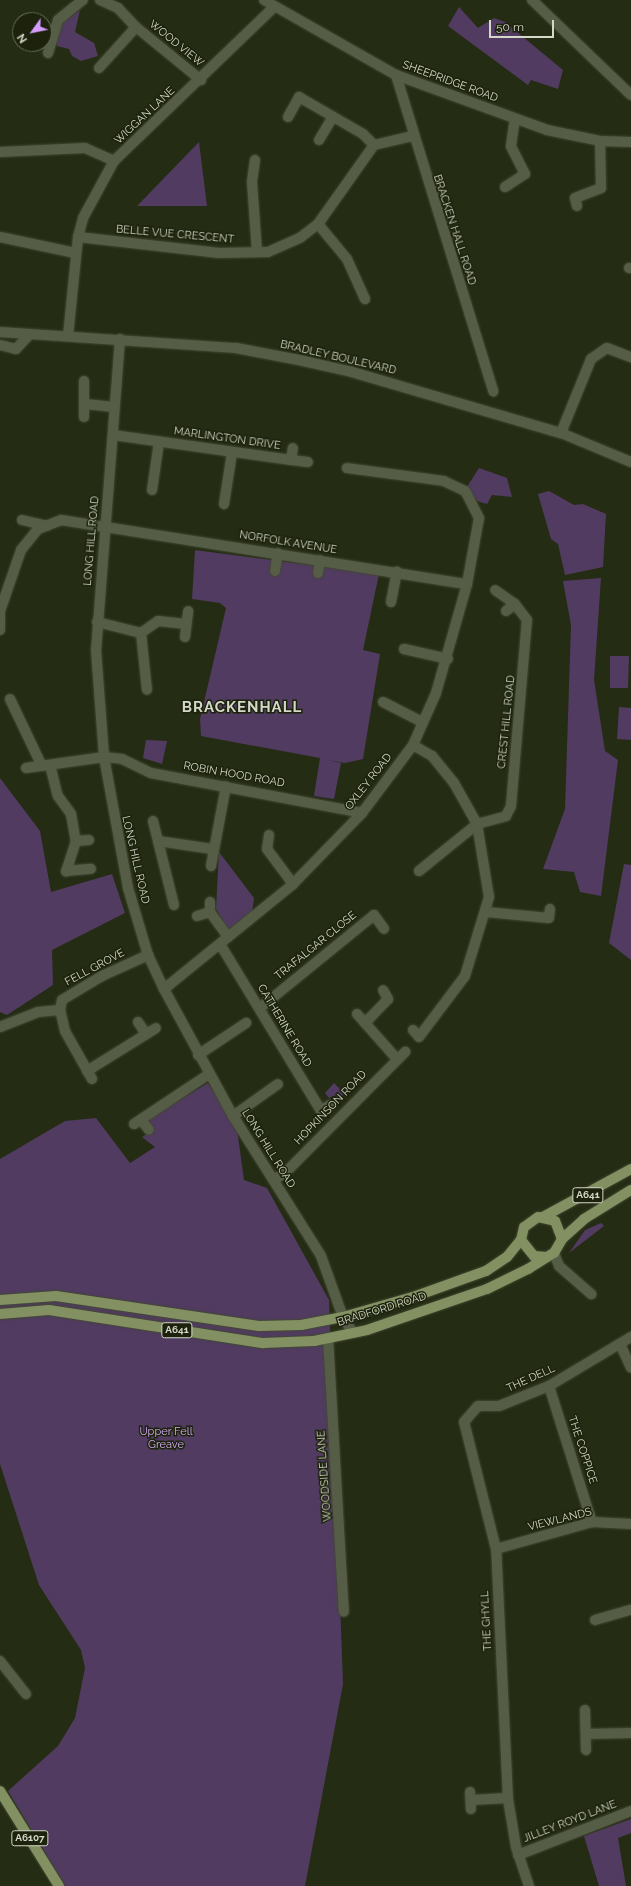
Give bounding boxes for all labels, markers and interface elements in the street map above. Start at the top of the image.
north arrow [12,12,52,52]
scale bar [491,12,556,38]
street label: WOOD VIEW [146,18,206,70]
text: 50 m [496,20,524,34]
text: N [15,31,30,45]
street label: SHEEPRIDGE ROAD [400,59,500,105]
street label: WIGGAN LANE [112,85,178,147]
street label: BRACKEN HALL ROAD [430,173,478,287]
street label: BELLE VUE CRESCENT [115,223,235,247]
street label: BRADLEY BOULEVARD [278,338,398,378]
street label: MARLINGTON DRIVE [173,425,281,453]
street label: LONG HILL ROAD [81,495,103,587]
street label: NORFOLK AVENUE [238,529,338,557]
street label: CREST HILL ROAD [495,674,519,770]
district label: BRACKENHALL [182,699,302,717]
street label: OXLEY ROAD [343,751,395,813]
street label: ROBIN HOOD ROAD [182,760,286,790]
street label: LONG HILL ROAD [118,814,152,906]
street label: TRAFALGAR CLOSE [273,909,359,983]
street label: FELL GROVE [63,947,127,989]
street label: CATHERINE ROAD [254,982,314,1070]
street label: HOPKINSON ROAD [292,1068,370,1148]
street label: LONG HILL ROAD [238,1107,298,1191]
road number: A641 [572,1187,604,1203]
street label: BRADFORD ROAD [336,1290,428,1330]
road number: A641 [161,1322,193,1338]
street label: THE DELL [505,1362,557,1396]
street label: THE COPPICE [565,1414,599,1486]
park label: Upper Fell Greave [139,1426,193,1452]
street label: WOODSIDE LANE [315,1430,335,1522]
street label: VIEWLANDS [527,1506,593,1534]
street label: THE GHYLL [479,1591,495,1651]
street label: JILLEY ROYD LANE [521,1798,619,1846]
road number: A6107 [11,1830,49,1846]

